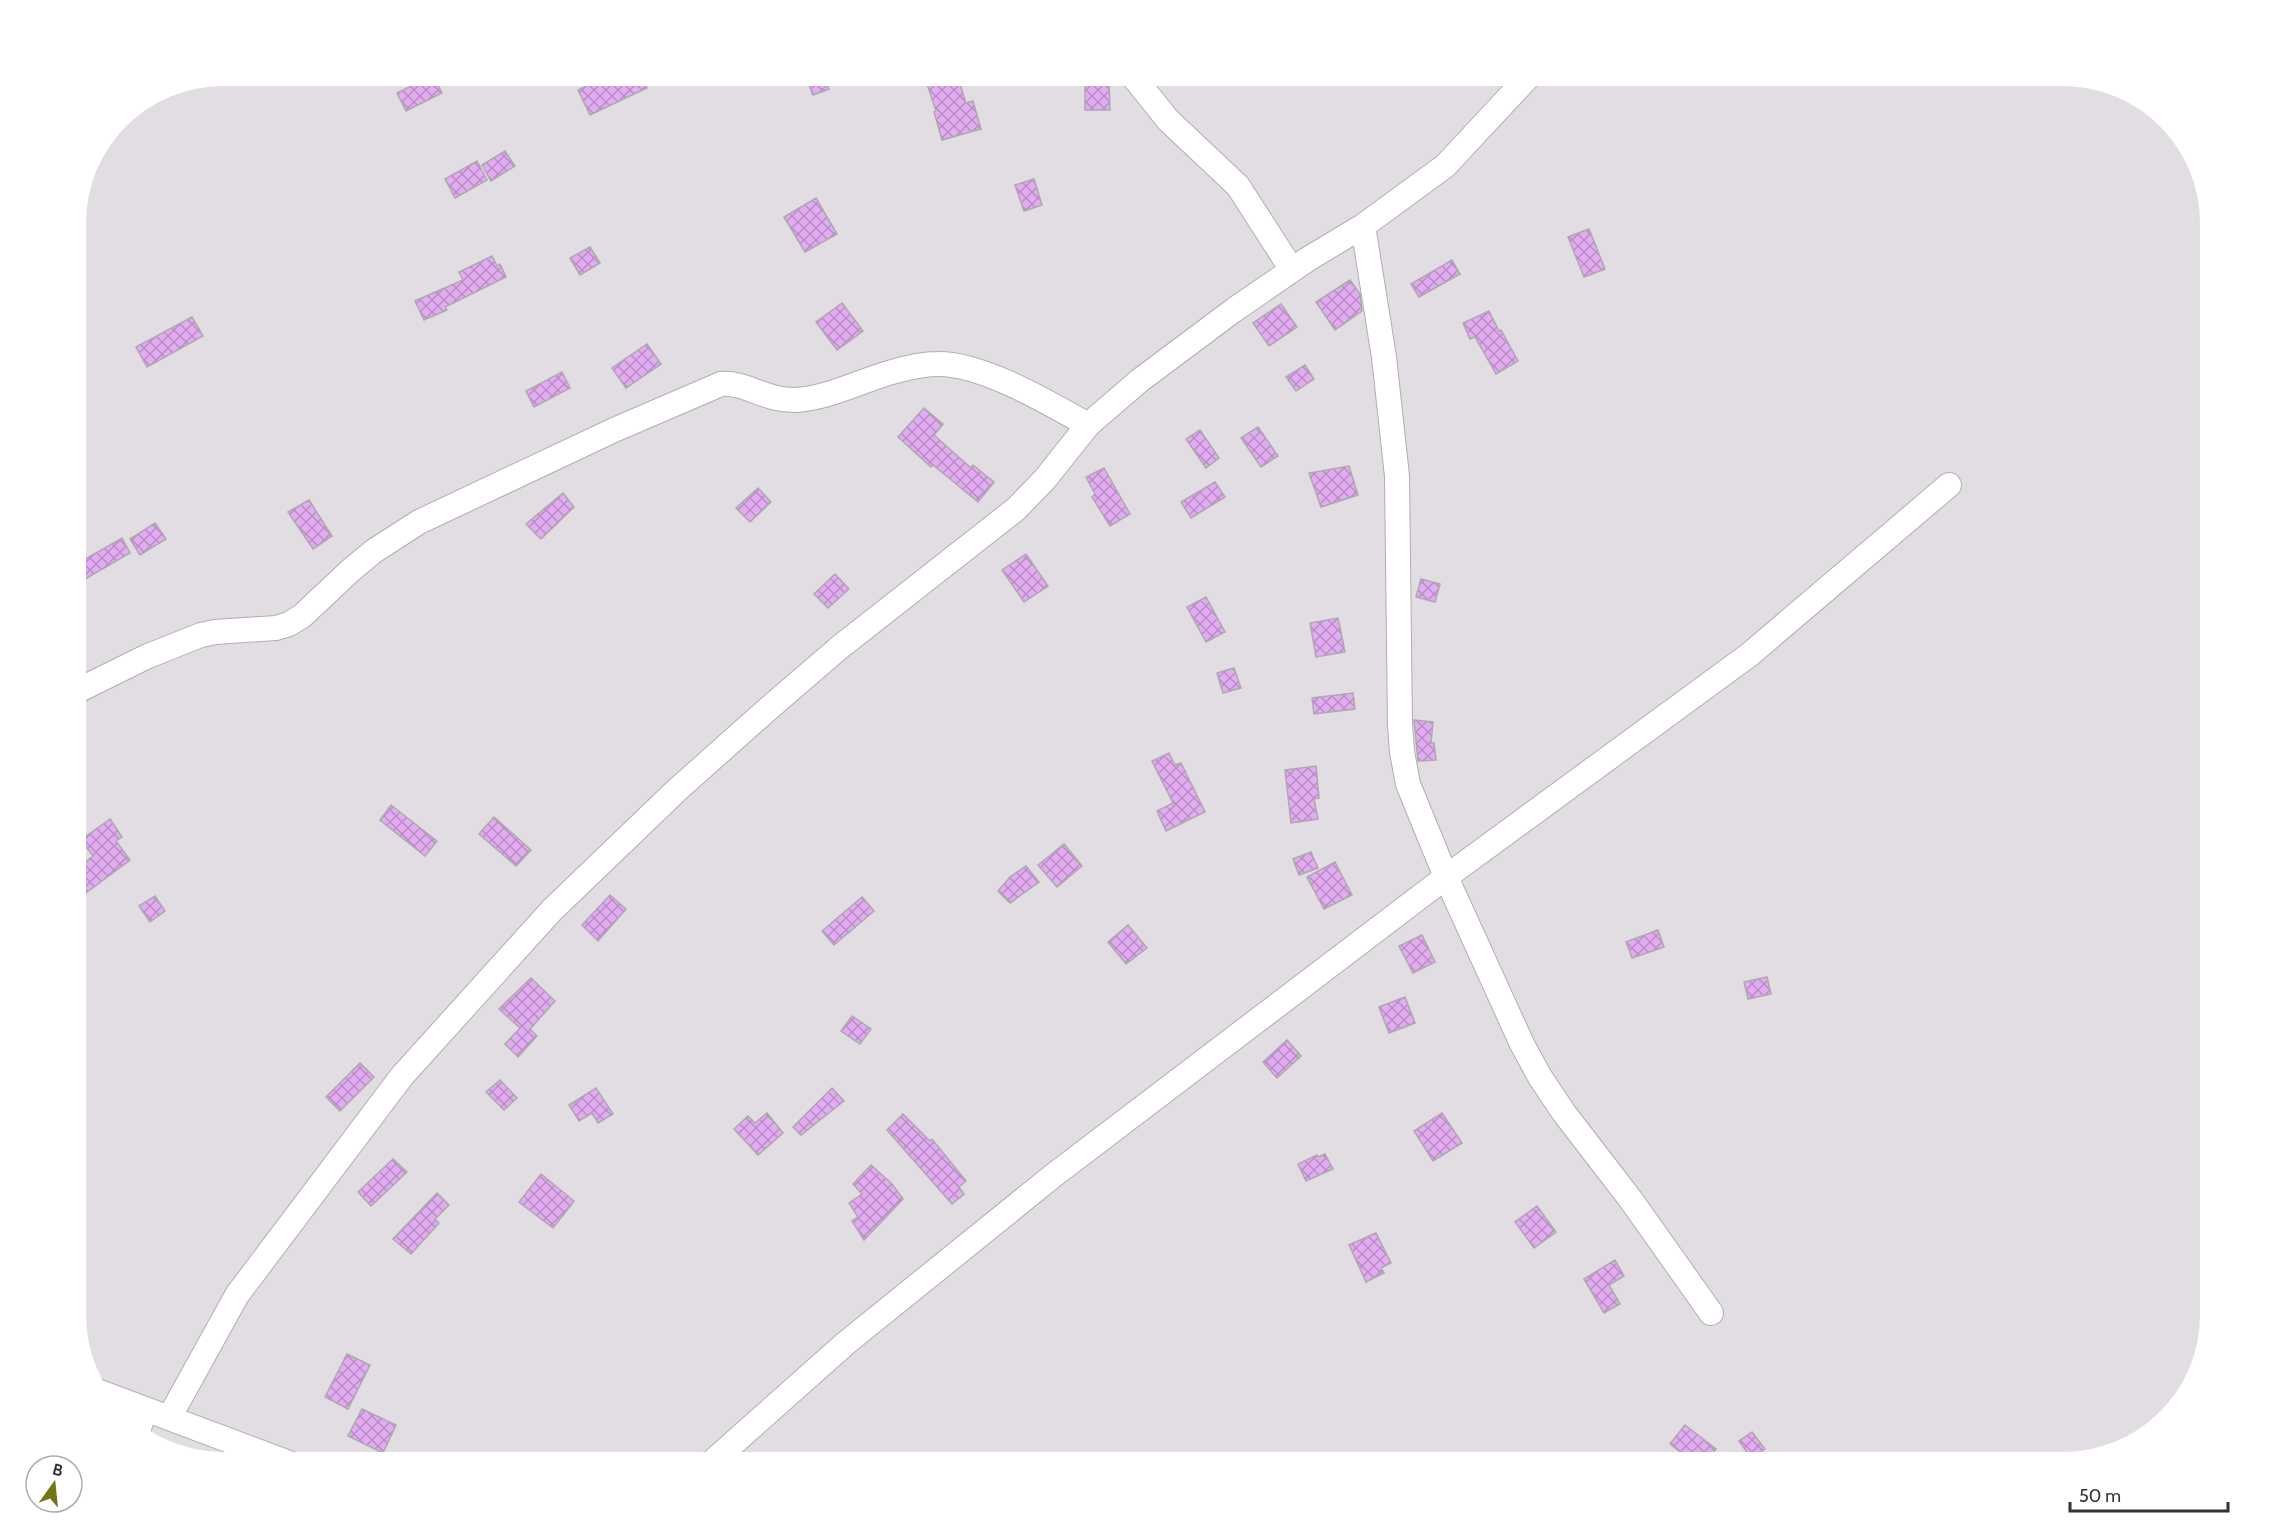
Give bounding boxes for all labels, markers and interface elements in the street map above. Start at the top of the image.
north arrow [24,1454,84,1514]
text: B [50,1460,65,1480]
scale bar [2070,1475,2228,1513]
text: 50 m [2079,1485,2121,1507]

